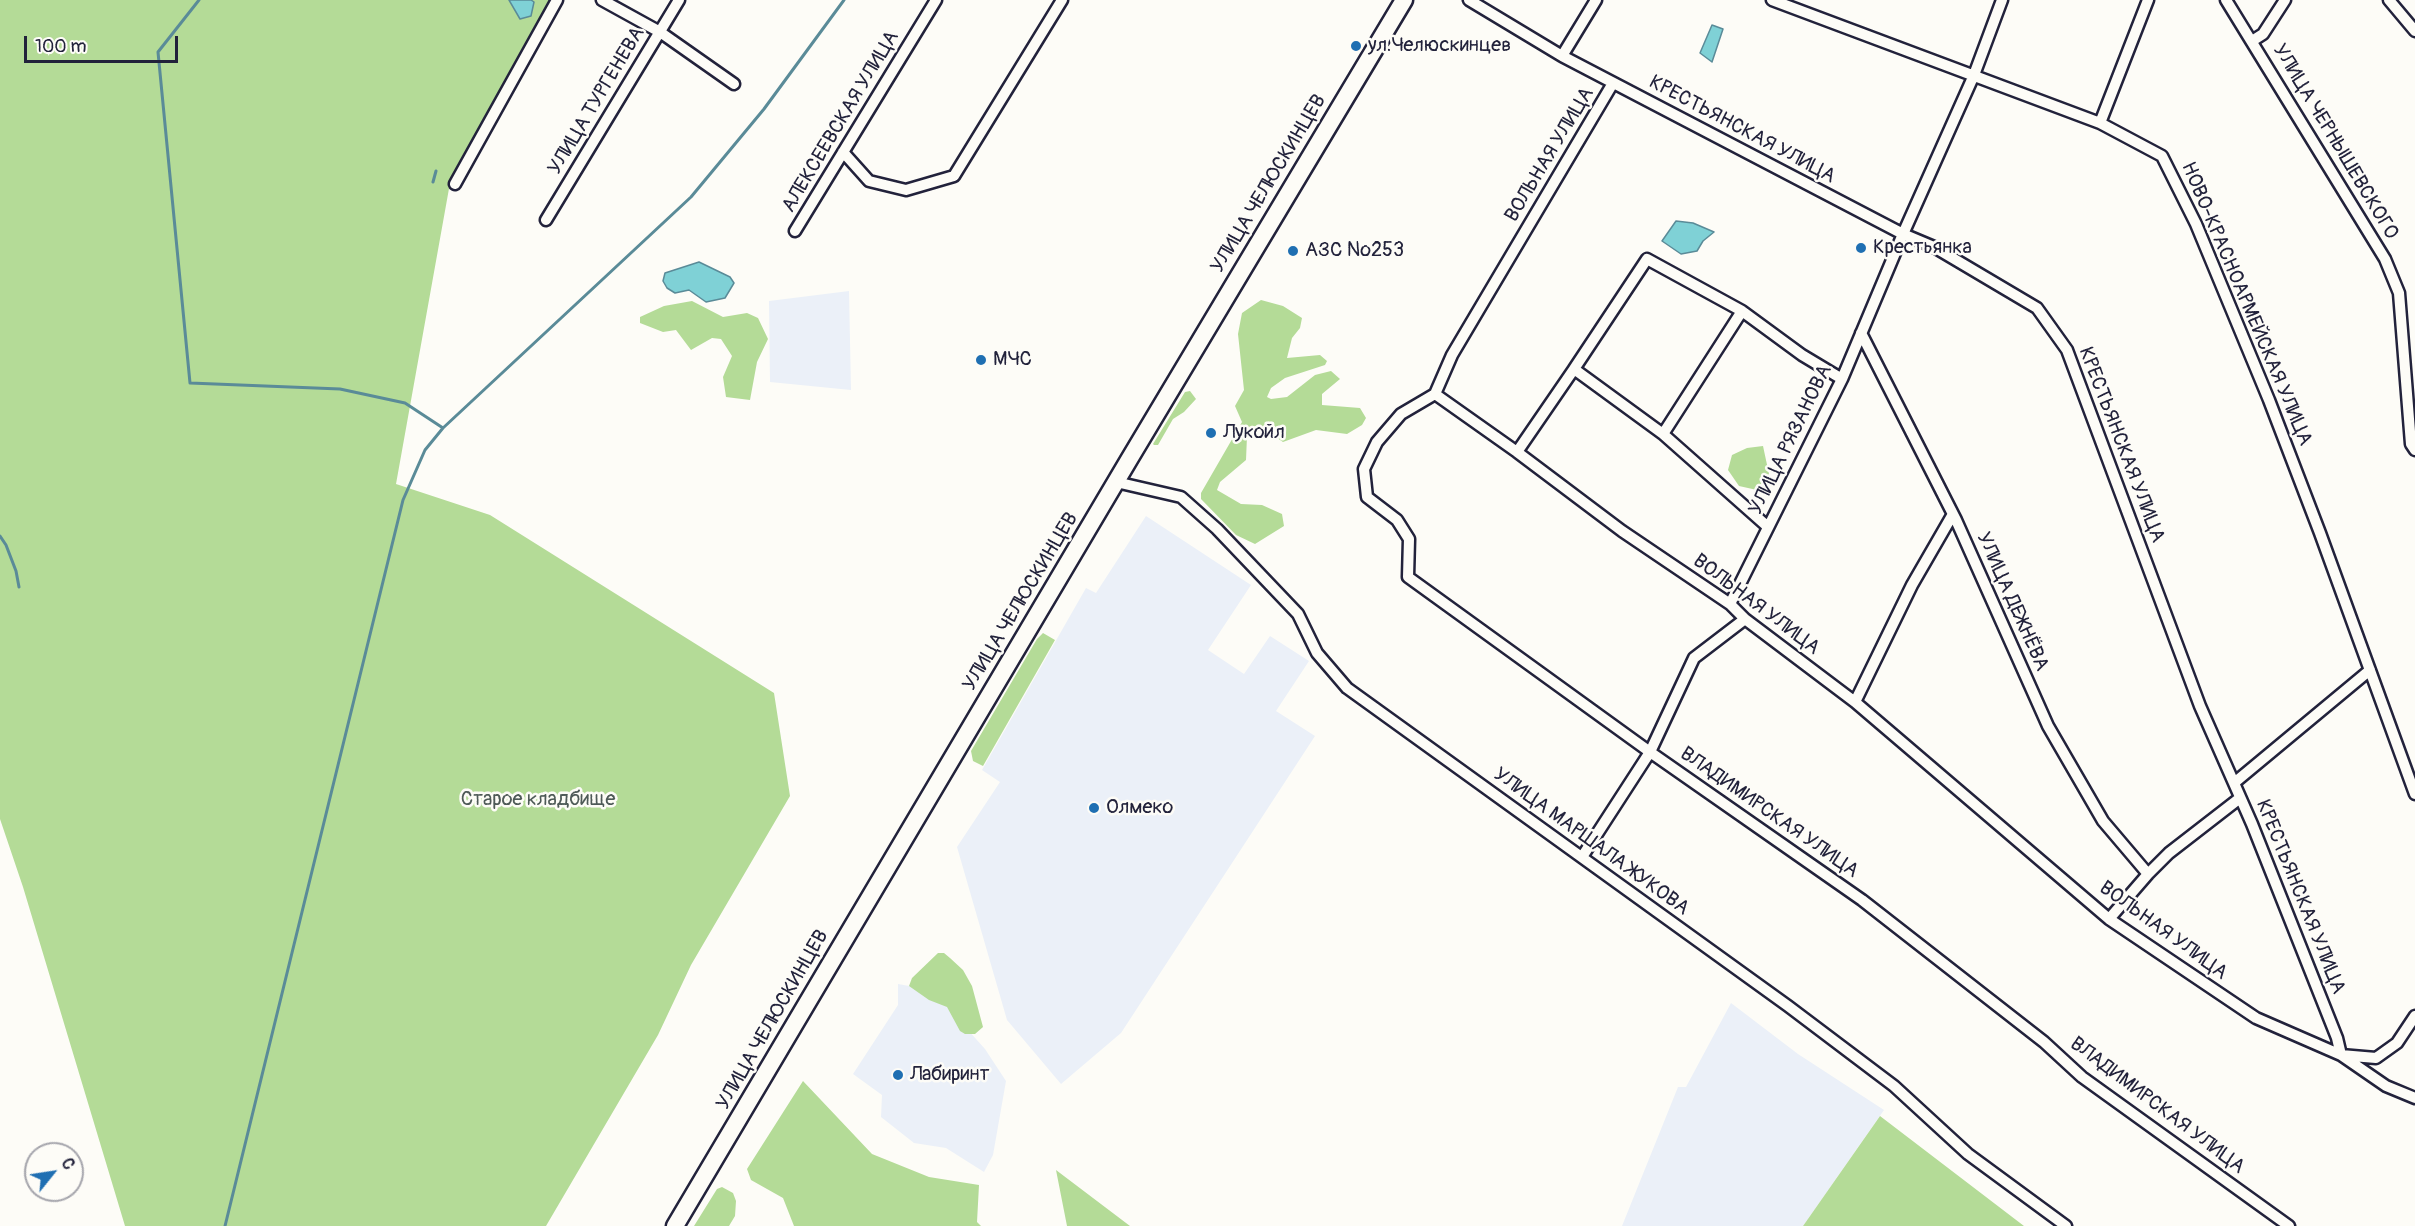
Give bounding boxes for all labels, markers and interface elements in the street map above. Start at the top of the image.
street label: УЛИЦА ТУРГЕНЕВА [543,23,651,179]
scale bar [27,24,182,62]
street label: АЛЕКСЕЕВСКАЯ УЛИЦА [777,27,905,217]
place label: ул.Челюскинцев [1368,34,1511,58]
text: 100 m [35,35,87,58]
marker: ул.Челюскинцев [1349,39,1363,53]
street label: УЛИЦА ЧЕРНЫШЕВСКОГО [2267,40,2403,244]
street label: КРЕСТЬЯНСКАЯ УЛИЦА [1645,71,1839,189]
street label: ВОЛЬНАЯ УЛИЦА [1500,83,1600,227]
street label: УЛИЦА ЧЕЛЮСКИНЦЕВ [1206,91,1332,277]
street label: НОВО-КРАСНОАРМЕЙСКАЯ УЛИЦА [2175,159,2317,449]
place label: Крестьянка [1873,236,1972,260]
place label: АЗС №253 [1305,239,1404,263]
marker: Крестьянка [1854,241,1868,255]
marker: АЗС №253 [1286,244,1300,258]
street label: КРЕСТЬЯНСКАЯ УЛИЦА [2073,344,2169,546]
place label: МЧС [993,348,1032,372]
marker: МЧС [974,353,988,367]
street label: УЛИЦА РЯЗАНОВА [1744,361,1838,519]
place label: Лукойл [1223,421,1285,445]
marker: Лукойл [1204,426,1218,440]
street label: УЛИЦА ЧЕЛЮСКИНЦЕВ [958,509,1084,695]
street label: УЛИЦА ДЕЖНЁВА [1971,529,2053,675]
street label: ВОЛЬНАЯ УЛИЦА [1688,549,1824,661]
street label: ВЛАДИМИРСКАЯ УЛИЦА [1675,742,1863,884]
street label: УЛИЦА МАРШАЛА ЖУКОВА [1488,763,1694,921]
park label: Старое кладбище [461,788,615,812]
place label: Олмеко [1106,796,1173,820]
street label: КРЕСТЬЯНСКАЯ УЛИЦА [2250,796,2350,998]
marker: Олмеко [1087,801,1101,815]
street label: ВОЛЬНАЯ УЛИЦА [2094,876,2232,986]
street label: УЛИЦА ЧЕЛЮСКИНЦЕВ [712,926,834,1114]
street label: ВЛАДИМИРСКАЯ УЛИЦА [2065,1032,2249,1180]
place label: Лабиринт [910,1063,989,1087]
marker: Лабиринт [891,1068,905,1082]
north arrow [24,1142,84,1202]
text: С [57,1155,79,1173]

